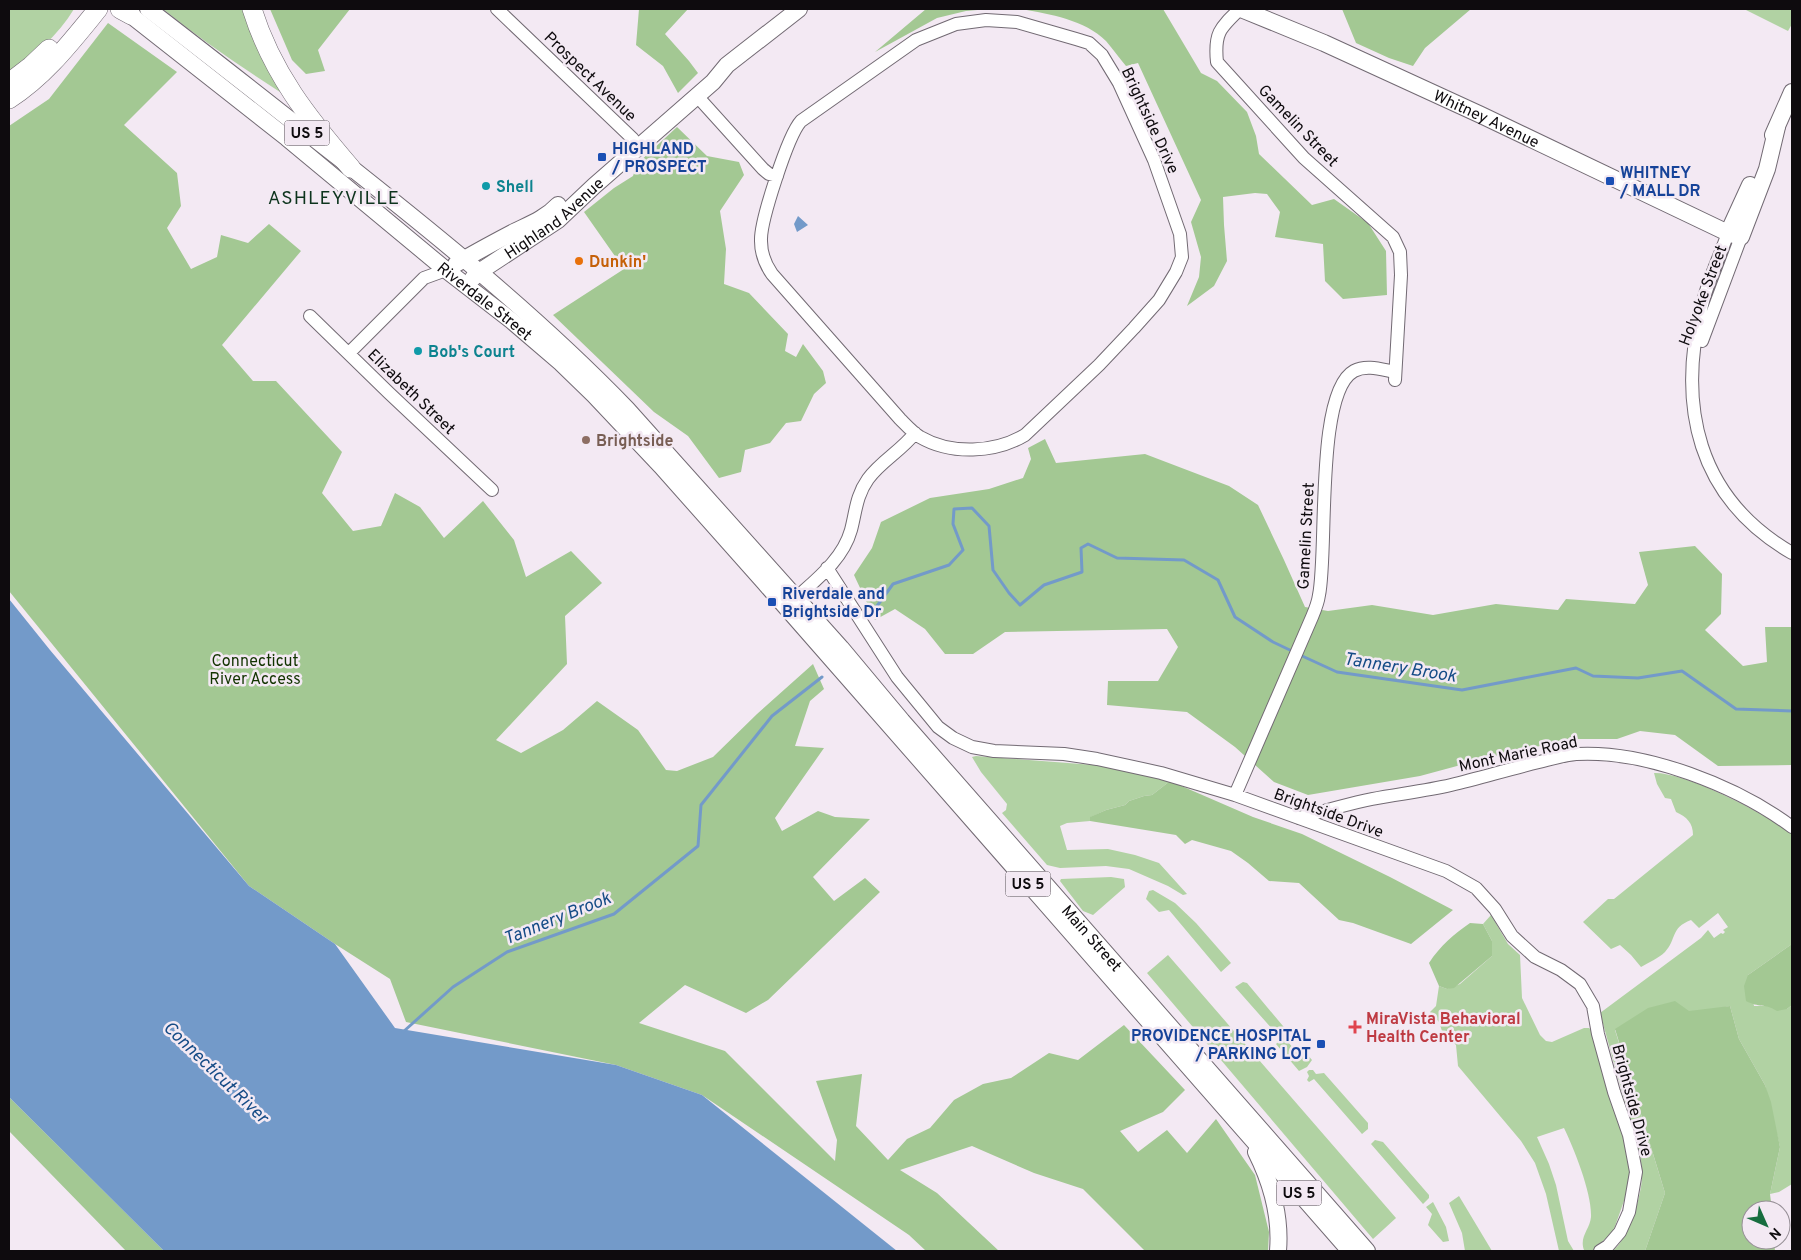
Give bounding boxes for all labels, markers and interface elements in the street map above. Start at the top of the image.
street label: Prospect Avenue [539,28,640,127]
street label: Brightside Drive [1116,64,1183,177]
street label: Gamelin Street [1253,81,1342,172]
street label: Whitney Avenue [1430,87,1542,153]
road number: US 5 [284,120,330,146]
place label: HIGHLAND / PROSPECT [611,140,707,178]
marker: HIGHLAND / PROSPECT [596,151,608,163]
place label: WHITNEY / MALL DR [1619,164,1701,202]
street label: Highland Avenue [501,174,609,264]
marker: WHITNEY / MALL DR [1604,175,1616,187]
place label: Shell [496,178,534,198]
marker: Shell [480,180,492,192]
district label: ASHLEYVILLE [268,187,400,211]
street label: Holyoke Street [1676,243,1732,349]
place label: Dunkin' [589,253,646,273]
marker: Dunkin' [573,255,585,267]
street label: Riverdale Street [432,259,535,346]
place label: Bob's Court [428,343,515,363]
street label: Elizabeth Street [362,345,459,439]
marker: Bob's Court [412,345,424,357]
place label: Brightside [596,432,673,452]
marker: Brightside [580,434,592,446]
street label: Gamelin Street [1294,482,1320,590]
place label: Riverdale and Brightside Dr [782,585,885,623]
marker: Riverdale and Brightside Dr [766,596,778,608]
water label: Tannery Brook [1342,648,1459,689]
park label: Connecticut River Access [209,652,301,690]
street label: Mont Marie Road [1457,733,1580,777]
street label: Brightside Drive [1271,785,1386,843]
road number: US 5 [1006,872,1050,896]
water label: Tannery Brook [501,887,615,951]
street label: Main Street [1056,902,1125,977]
place label: MiraVista Behavioral Health Center [1366,1010,1521,1048]
water label: Connecticut River [157,1017,274,1131]
marker: MiraVista Behavioral Health Center [1348,1020,1362,1034]
place label: PROVIDENCE HOSPITAL / PARKING LOT [1131,1027,1311,1065]
marker: PROVIDENCE HOSPITAL / PARKING LOT [1315,1038,1327,1050]
street label: Brightside Drive [1606,1042,1656,1159]
road number: US 5 [1276,1180,1322,1206]
north arrow [1741,1200,1791,1250]
text: N [1765,1224,1784,1243]

